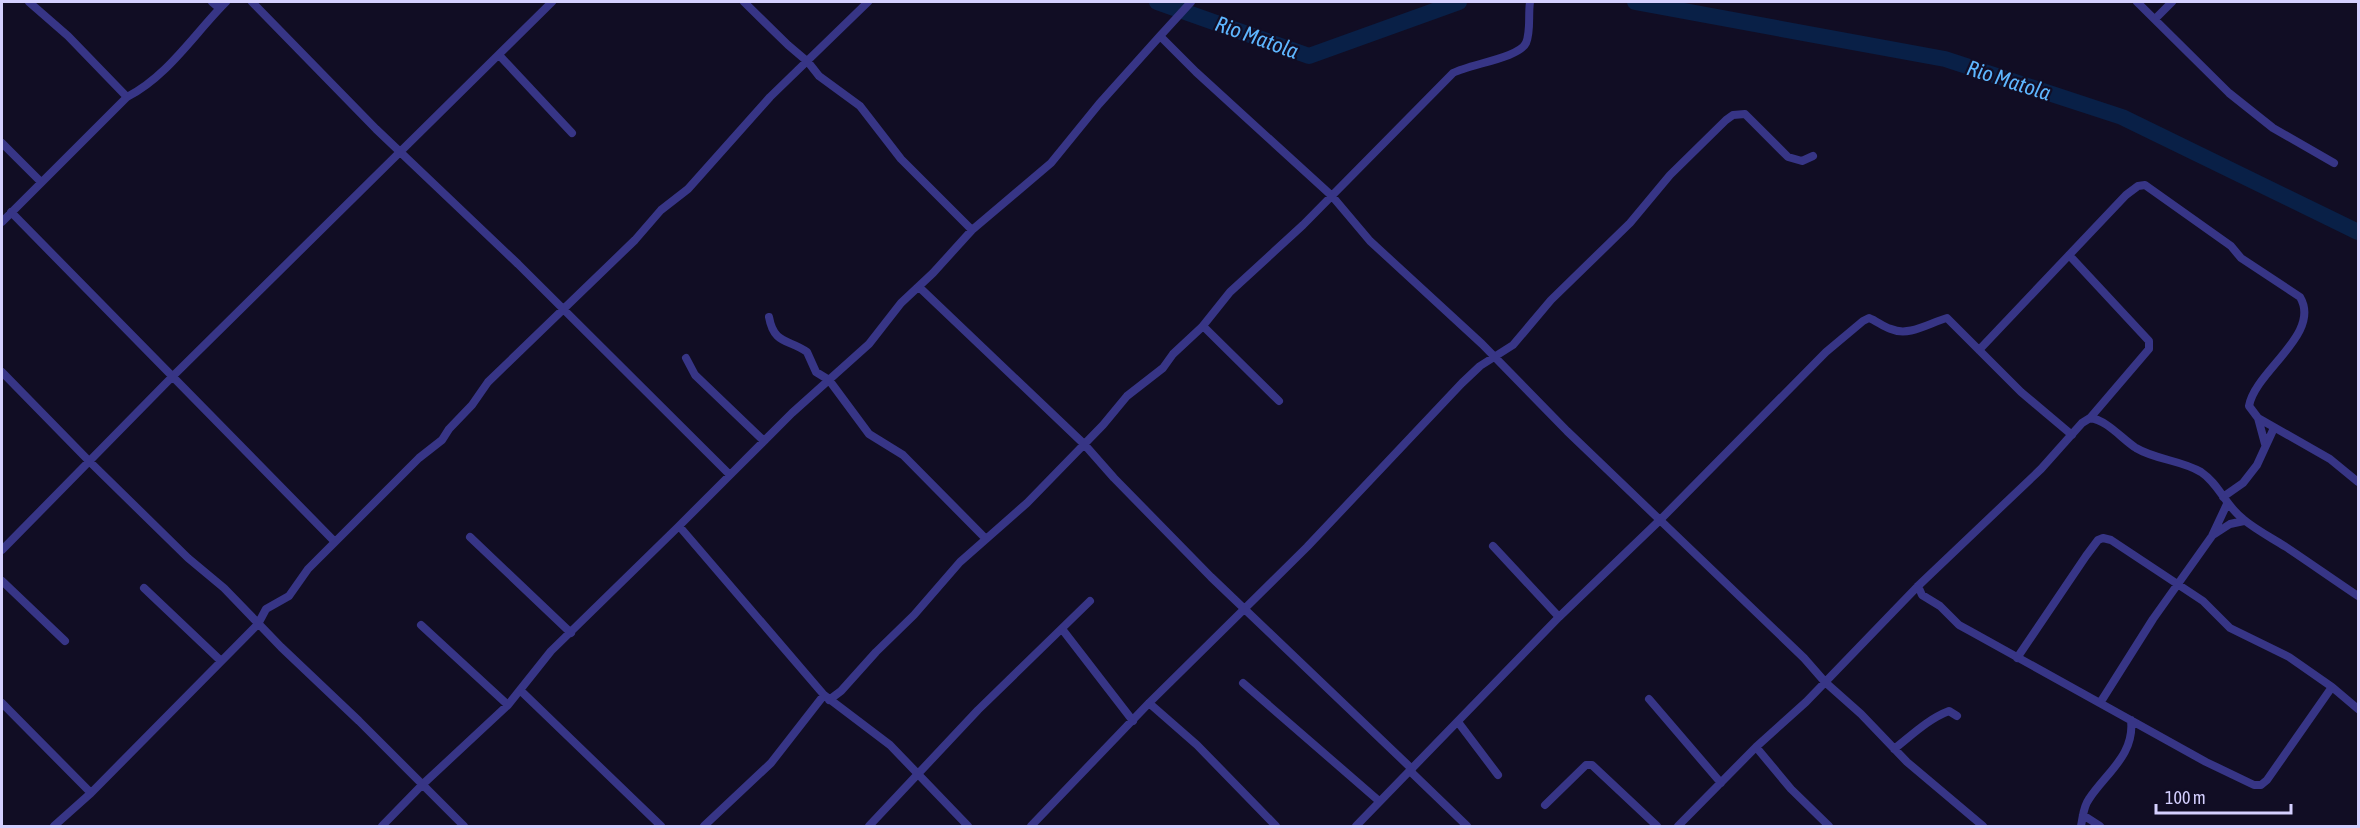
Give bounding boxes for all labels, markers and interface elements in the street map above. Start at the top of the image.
water label: Rio Matola [1212,10,1302,64]
water label: Rio Matola [1964,54,2054,106]
scale bar [2156,777,2291,815]
text: 100 m [2165,787,2206,808]

